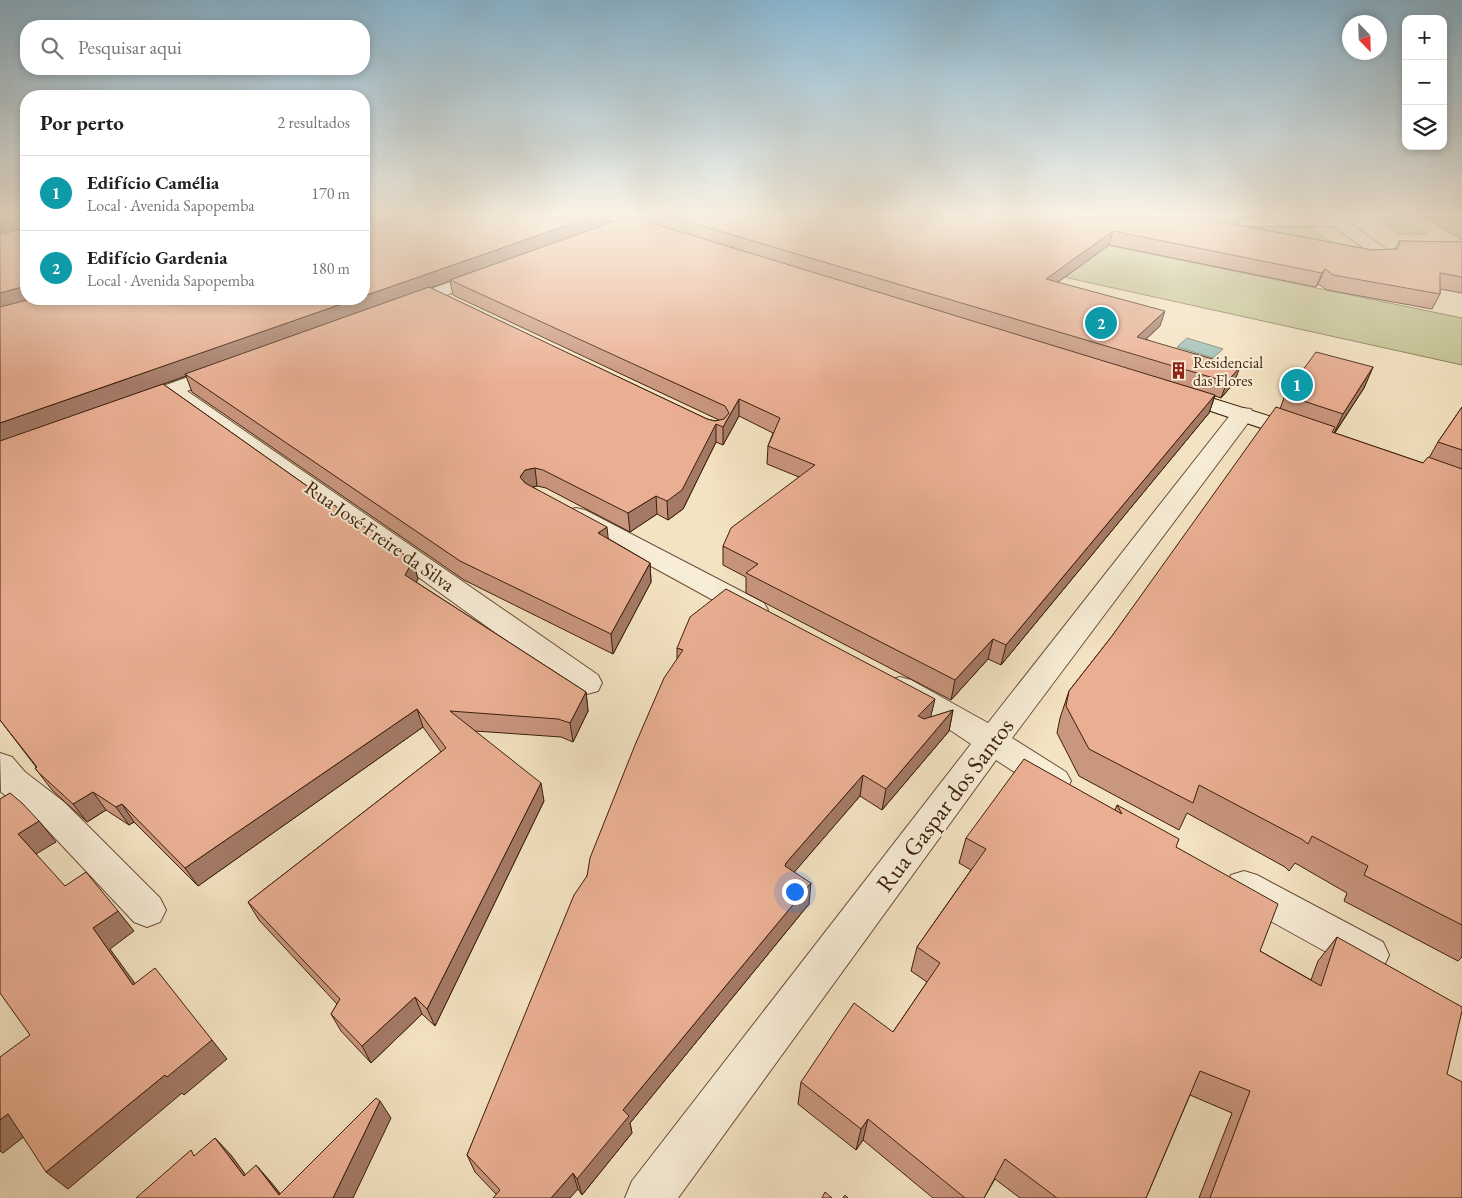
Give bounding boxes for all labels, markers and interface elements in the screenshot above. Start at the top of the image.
north arrow [1342,15,1387,60]
map controls [1402,15,1447,150]
button: + [1402,15,1447,60]
search box [20,20,370,75]
icon: search [38,34,66,62]
text: Pesquisar aqui [78,35,182,60]
button: − [1402,60,1447,105]
button: layers [1402,105,1447,150]
text: Por perto [40,109,124,136]
text: 2 resultados [278,112,350,133]
text: Edifício Camélia [87,170,219,195]
text: 1 [52,183,60,204]
text: 170 m [311,183,350,204]
text: Local · Avenida Sapopemba [87,195,255,216]
text: Edifício Gardenia [87,245,228,270]
text: 2 [52,258,60,279]
text: 180 m [311,258,350,279]
text: Local · Avenida Sapopemba [87,270,255,291]
pin: 2 [1085,304,1117,342]
place label: Residencial das Flores [1193,352,1263,391]
building icon: Residencial das Flores [1169,361,1189,381]
pin: 1 [1281,366,1313,404]
street label: Rua José Freire da Silva [300,474,460,598]
street label: Rua Gaspar dos Santos [869,711,1020,898]
your location [782,879,808,905]

